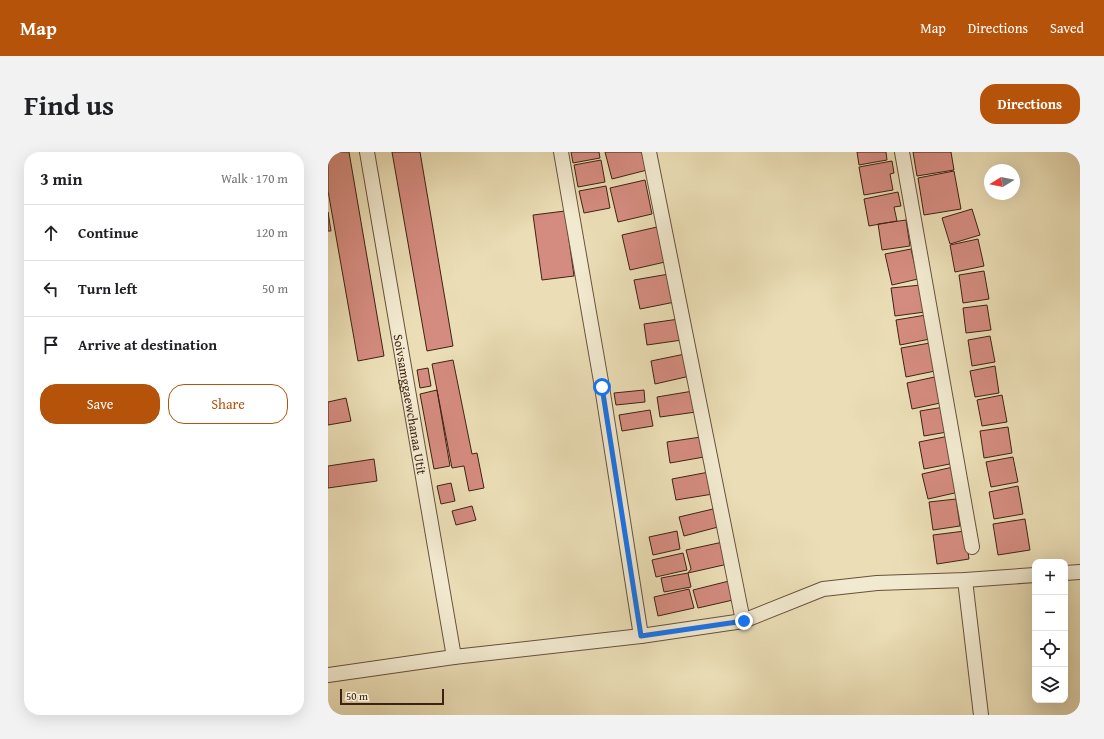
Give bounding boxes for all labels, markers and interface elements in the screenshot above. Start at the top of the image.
text: Map [20,14,57,42]
text: Map [920,18,946,38]
text: Directions [968,18,1028,38]
text: Saved [1050,18,1084,38]
text: Find us [24,84,114,125]
button: Directions [980,84,1080,124]
north arrow [984,164,1020,200]
text: 3 min [40,166,82,191]
text: Walk · 170 m [221,169,288,188]
icon: ahead [40,222,62,244]
text: Continue [78,222,139,243]
text: 120 m [256,223,288,242]
icon: left [40,278,62,300]
text: Turn left [78,278,137,299]
text: 50 m [262,279,288,298]
street label: Soivsamggaewchanaa Utit [389,333,431,477]
icon: arrive [40,334,62,356]
text: Arrive at destination [78,334,217,355]
route start [593,378,611,396]
button: Save [40,384,160,424]
button: Share [168,384,288,424]
map controls [1032,559,1068,703]
button: + [1032,559,1068,595]
button: − [1032,595,1068,631]
route end [735,612,753,630]
button: locate [1032,631,1068,667]
button: layers [1032,667,1068,703]
scale bar [340,687,444,706]
text: 50 m [346,688,368,704]

